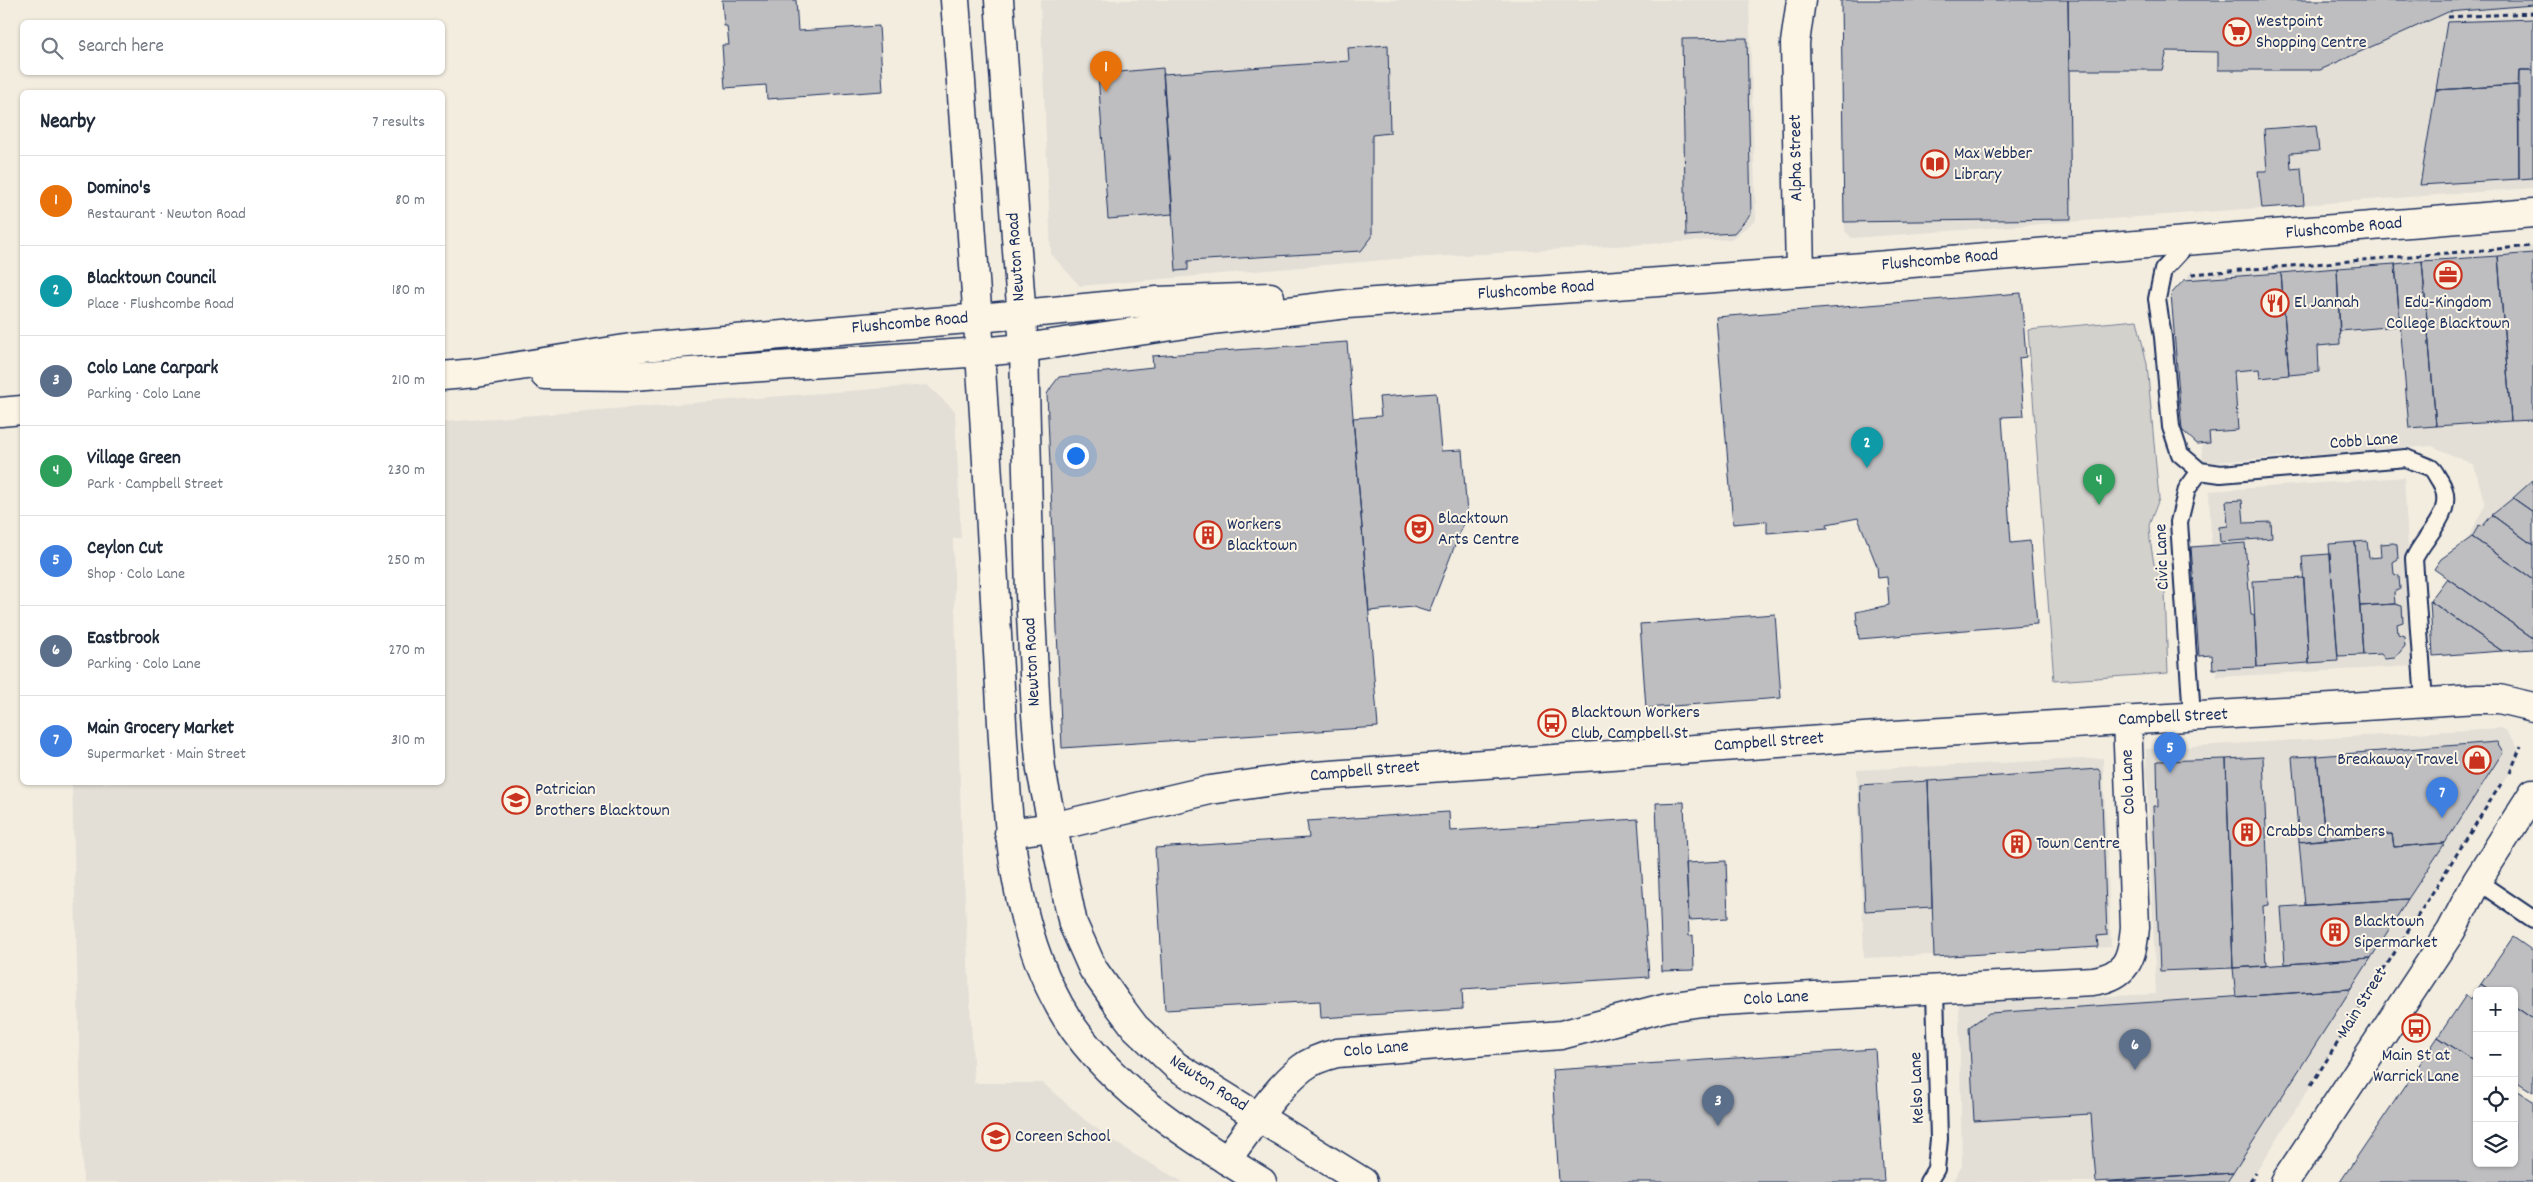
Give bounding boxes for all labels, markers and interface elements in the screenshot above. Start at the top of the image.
place label: Westpoint Shopping Centre [2256,10,2367,56]
supermarket icon: Westpoint Shopping Centre [2222,17,2252,47]
search box [20,20,445,75]
icon: search [38,34,66,62]
text: Search here [78,34,164,61]
pin: 1 [1090,51,1122,92]
text: Nearby [40,108,95,138]
text: 7 results [372,111,425,134]
street label: Alpha Street [1784,114,1810,202]
place label: Max Webber Library [1954,142,2033,188]
library icon: Max Webber Library [1920,149,1950,179]
text: Domino's [87,176,151,203]
text: 1 [54,189,58,212]
text: 80 m [395,189,425,212]
text: Restaurant · Newton Road [87,203,246,226]
street label: Flushcombe Road [2285,211,2403,247]
street label: Newton Road [1001,212,1033,302]
street label: Flushcombe Road [1881,243,1999,279]
office icon: Edu-Kingdom College Blacktown [2433,260,2463,290]
text: Blacktown Council [87,266,216,293]
street label: Flushcombe Road [1477,274,1595,308]
text: 2 [53,279,60,302]
text: 180 m [392,279,425,302]
restaurant icon: El Jannah [2260,288,2290,318]
place label: El Jannah [2294,291,2359,316]
place label: Edu-Kingdom College Blacktown [2386,291,2510,337]
text: Place · Flushcombe Road [87,293,234,316]
street label: Flushcombe Road [851,306,969,342]
text: Colo Lane Carpark [87,356,218,383]
text: 3 [52,369,60,392]
text: 210 m [391,369,425,392]
text: Parking · Colo Lane [87,383,201,406]
pin: 2 [1851,427,1883,468]
street label: Cobb Lane [2329,427,2399,457]
your location [1063,443,1089,469]
text: Village Green [87,446,181,473]
text: 4 [53,459,59,482]
text: 230 m [388,459,425,482]
pin: 4 [2083,464,2115,505]
text: Park · Campbell Street [87,473,223,496]
place label: Blacktown Arts Centre [1438,507,1519,553]
place label: Workers Blacktown [1227,513,1297,559]
theatre icon: Blacktown Arts Centre [1404,514,1434,544]
building icon: Workers Blacktown [1193,520,1223,550]
street label: Civic Lane [2149,523,2177,591]
text: Ceylon Cut [87,536,163,563]
text: 5 [52,549,60,572]
text: 250 m [387,549,425,572]
text: Shop · Colo Lane [87,563,185,586]
street label: Newton Road [1018,617,1048,707]
text: Eastbrook [87,626,160,653]
text: 6 [52,639,60,662]
text: 270 m [389,639,425,662]
text: Parking · Colo Lane [87,653,201,676]
place label: Blacktown Workers Club, Campbell St [1571,701,1700,747]
street label: Campbell Street [2117,703,2229,733]
bus stop icon: Blacktown Workers Club, Campbell St [1537,708,1567,738]
text: Main Grocery Market [87,716,234,743]
street label: Campbell Street [1713,727,1825,759]
text: 7 [53,729,59,752]
text: 310 m [391,729,425,752]
pin: 5 [2154,732,2186,773]
text: Supermarket · Main Street [87,743,246,766]
shop icon: Breakaway Travel [2462,745,2492,775]
place label: Breakaway Travel [2337,748,2459,773]
street label: Colo Lane [2115,749,2143,815]
street label: Campbell Street [1309,755,1421,789]
pin: 7 [2426,777,2458,818]
place label: Patrician Brothers Blacktown [535,778,670,824]
school or university icon: Patrician Brothers Blacktown [501,785,531,815]
building icon: Crabbs Chambers [2232,817,2262,847]
place label: Crabbs Chambers [2266,820,2385,845]
building icon: Town Centre [2002,829,2032,859]
place label: Town Centre [2036,832,2120,857]
place label: Blacktown Sipermarket [2354,910,2438,956]
building icon: Blacktown Sipermarket [2320,917,2350,947]
street label: Main Street [2332,963,2395,1043]
street label: Colo Lane [1743,985,1809,1013]
map controls [2473,987,2518,1167]
button: + [2473,987,2518,1032]
bus stop icon: Main St at Warrick Lane [2401,1013,2431,1043]
pin: 6 [2119,1029,2151,1070]
button: − [2473,1032,2518,1077]
street label: Colo Lane [1342,1035,1410,1065]
place label: Main St at Warrick Lane [2373,1044,2459,1090]
street label: Newton Road [1164,1049,1252,1119]
street label: Kelso Lane [1904,1051,1932,1125]
button: locate [2473,1077,2518,1122]
pin: 3 [1702,1085,1734,1126]
school or university icon: Coreen School [981,1122,1011,1152]
button: layers [2473,1122,2518,1167]
place label: Coreen School [1015,1125,1111,1150]

